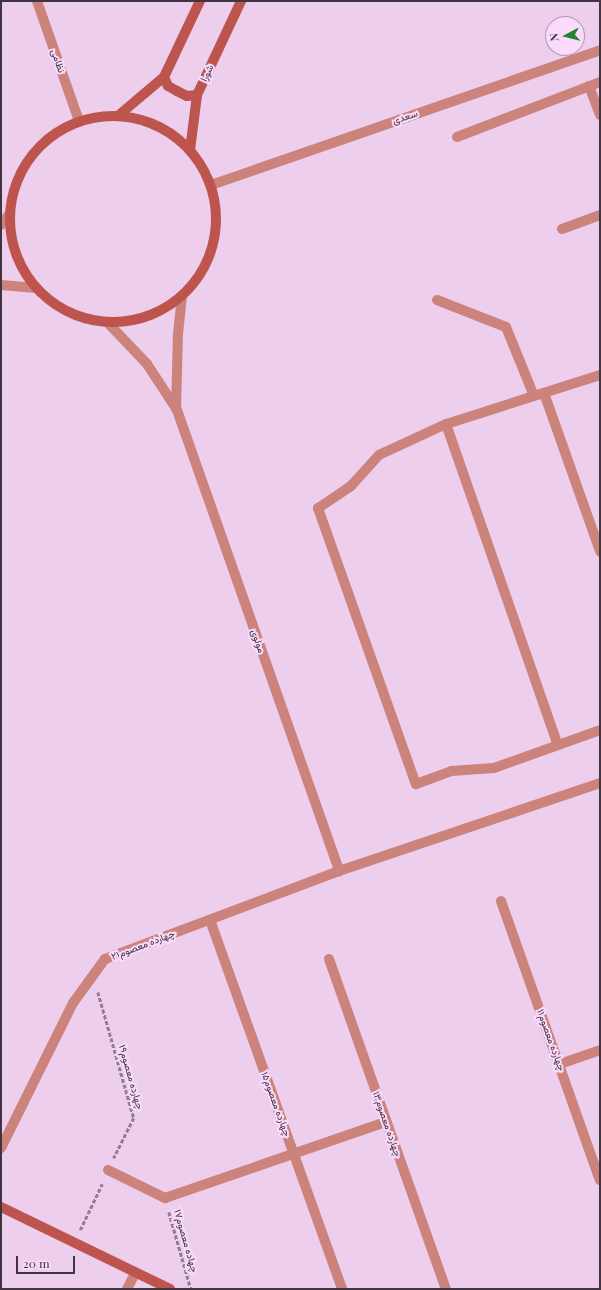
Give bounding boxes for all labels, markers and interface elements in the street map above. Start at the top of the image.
north arrow [545,16,585,56]
text: N [546,33,562,42]
street label: نظامی [48,48,68,74]
street label: شورا [198,63,216,83]
street label: سعدی [391,107,419,127]
street label: مولوی [248,628,268,654]
street label: چهارده معصوم۲۱ [110,927,176,963]
street label: چهارده معصوم۱۱ [534,1008,568,1072]
street label: چهارده معصوم۱۹ [116,1043,146,1111]
street label: چهارده معصوم۱۵ [259,1070,293,1138]
street label: چهارده معصوم۱۳ [370,1090,404,1158]
street label: چهاده معصوم۱۷ [171,1208,201,1274]
scale bar [18,1248,77,1274]
text: 20 m [23,1255,50,1271]

